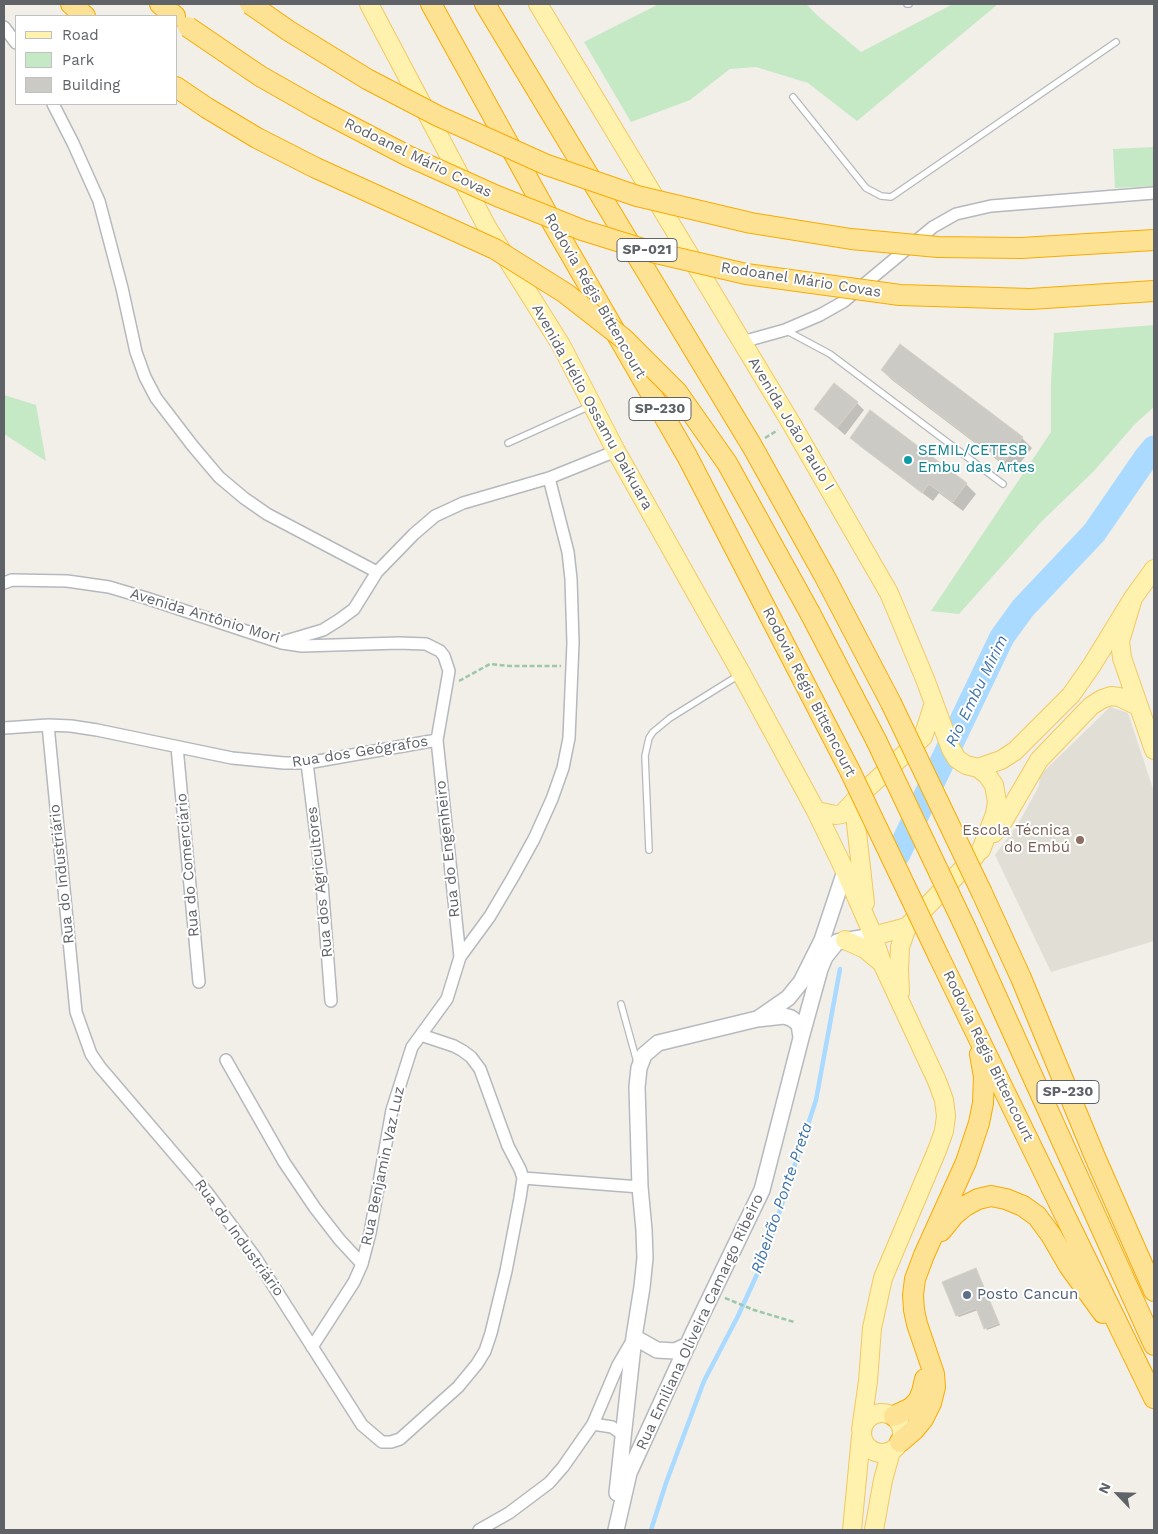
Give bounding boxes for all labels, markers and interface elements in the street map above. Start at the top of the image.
legend [15,15,178,105]
text: Road [62,26,99,44]
text: Park [62,51,94,69]
text: Building [62,76,120,94]
street label: Rodoanel Mário Covas [341,114,495,202]
street label: Rodovia Régis Bittencourt [540,210,650,382]
road number: SP-021 [617,238,677,262]
street label: Rodoanel Mário Covas [720,258,882,302]
street label: Avenida Hélio Ossamu Daikuara [528,301,656,513]
street label: Avenida João Paulo I [744,354,838,494]
road number: SP-230 [629,398,691,420]
place label: SEMIL/CETESB Embu das Artes [918,442,1035,477]
marker: SEMIL/CETESB Embu das Artes [902,454,914,466]
street label: Avenida Antônio Mori [128,585,282,647]
street label: Rodovia Régis Bittencourt [758,604,860,780]
water label: Rio Embu Mirim [942,632,1012,750]
street label: Rua dos Geógrafos [291,732,429,772]
street label: Rua do Engenheiro [432,780,464,918]
street label: Rua do Comerciário [173,792,203,938]
street label: Rua do Industriário [46,803,78,945]
street label: Rua dos Agricultores [303,806,337,958]
place label: Escola Técnica do Embú [962,822,1070,857]
marker: Escola Técnica do Embú [1074,834,1086,846]
street label: Rodovia Régis Bittencourt [939,968,1037,1144]
road number: SP-230 [1037,1080,1099,1104]
street label: Rua Benjamin Vaz Luz [357,1085,409,1247]
water label: Ribeirão Ponte Preta [747,1120,817,1276]
street label: Rua do Industriário [190,1176,288,1300]
street label: Rua Emiliana Oliveira Camargo Ribeiro [633,1191,767,1453]
place label: Posto Cancun [977,1286,1078,1304]
marker: Posto Cancun [961,1289,973,1301]
north arrow [1093,1469,1143,1519]
text: N [1095,1480,1114,1496]

